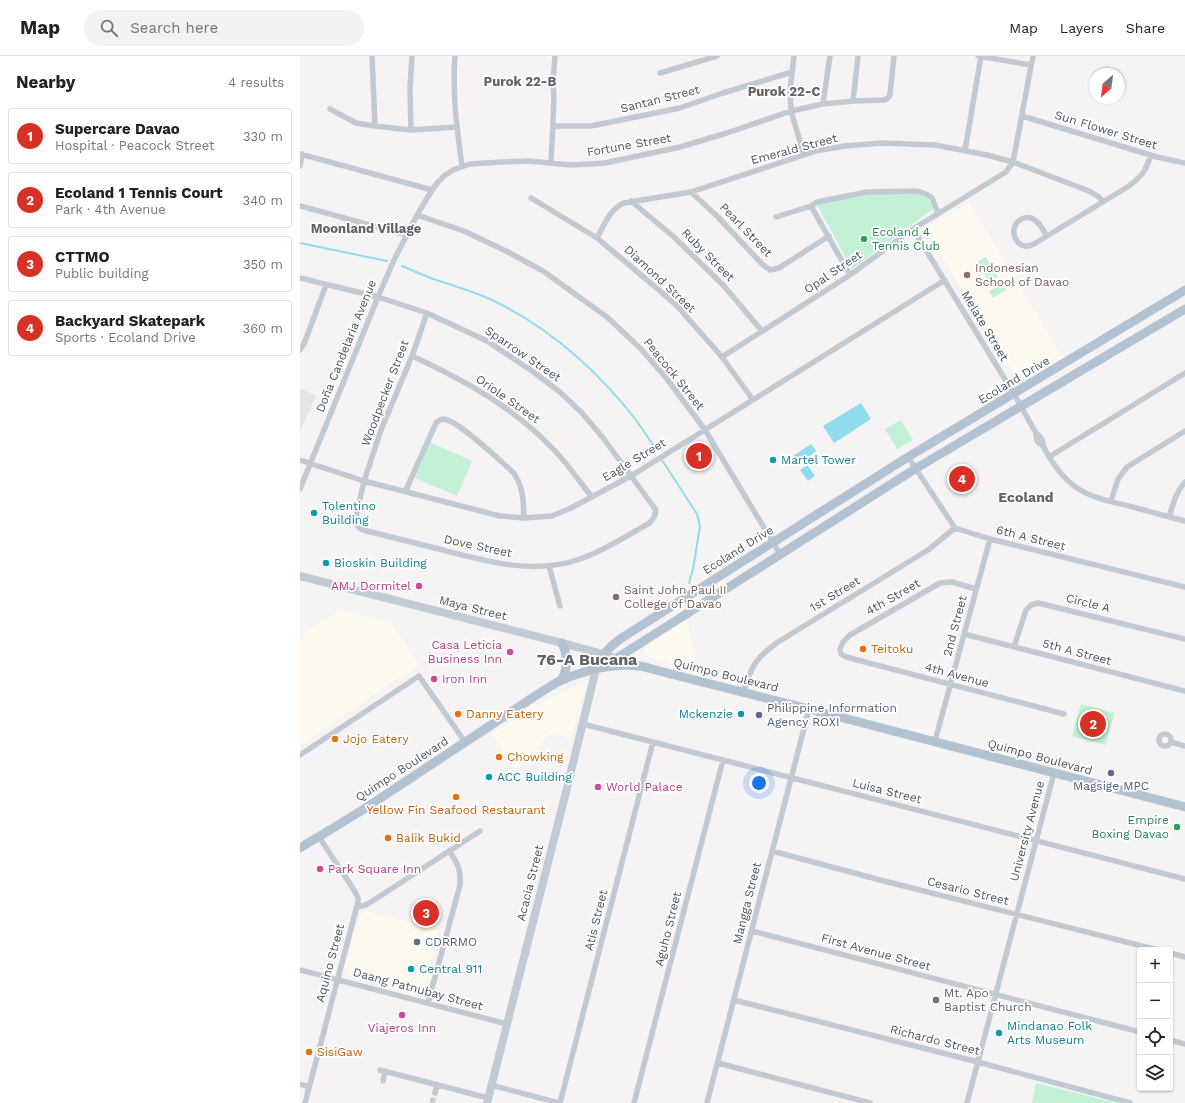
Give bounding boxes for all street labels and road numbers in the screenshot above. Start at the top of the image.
street label: Santan Street [619,82,701,116]
street label: Sun Flower Street [1053,108,1159,152]
street label: Fortune Street [586,131,672,159]
street label: Emerald Street [749,131,839,167]
street label: Pearl Street [717,200,775,260]
street label: Ruby Street [679,226,737,284]
street label: Diamond Street [621,242,699,316]
street label: Opal Street [801,248,865,296]
street label: Doña Candelaria Avenue [313,278,379,414]
street label: Melate Street [959,288,1011,364]
street label: Sparrow Street [482,323,564,385]
street label: Peacock Street [641,335,707,413]
street label: Woodpecker Street [358,338,412,448]
street label: Ecoland Drive [976,353,1052,407]
street label: Oriole Street [473,372,543,426]
street label: Eagle Street [600,436,668,484]
street label: Ecoland Drive [700,523,776,577]
street label: 6th A Street [995,523,1067,553]
street label: Dove Street [443,532,513,560]
street label: 1st Street [807,574,863,614]
street label: 4th Street [864,576,922,618]
street label: Circle A [1064,591,1112,615]
street label: Maya Street [438,593,508,623]
street label: 2nd Street [940,594,970,658]
street label: 5th A Street [1041,636,1113,668]
street label: Quimpo Boulevard [672,655,780,695]
street label: 4th Avenue [923,660,991,690]
street label: Quimpo Boulevard [353,734,451,804]
street label: Quimpo Boulevard [986,736,1094,778]
street label: Luisa Street [851,776,923,806]
street label: University Avenue [1007,779,1047,883]
street label: Acacia Street [514,843,546,923]
street label: Mangga Street [730,861,764,945]
street label: Cesario Street [926,874,1010,908]
street label: Atis Street [582,888,610,952]
street label: Aguho Street [652,890,684,968]
street label: Aquino Street [313,922,347,1004]
street label: First Avenue Street [820,931,932,973]
street label: Daang Patnubay Street [351,965,485,1013]
street label: Richardo Street [889,1022,981,1058]

